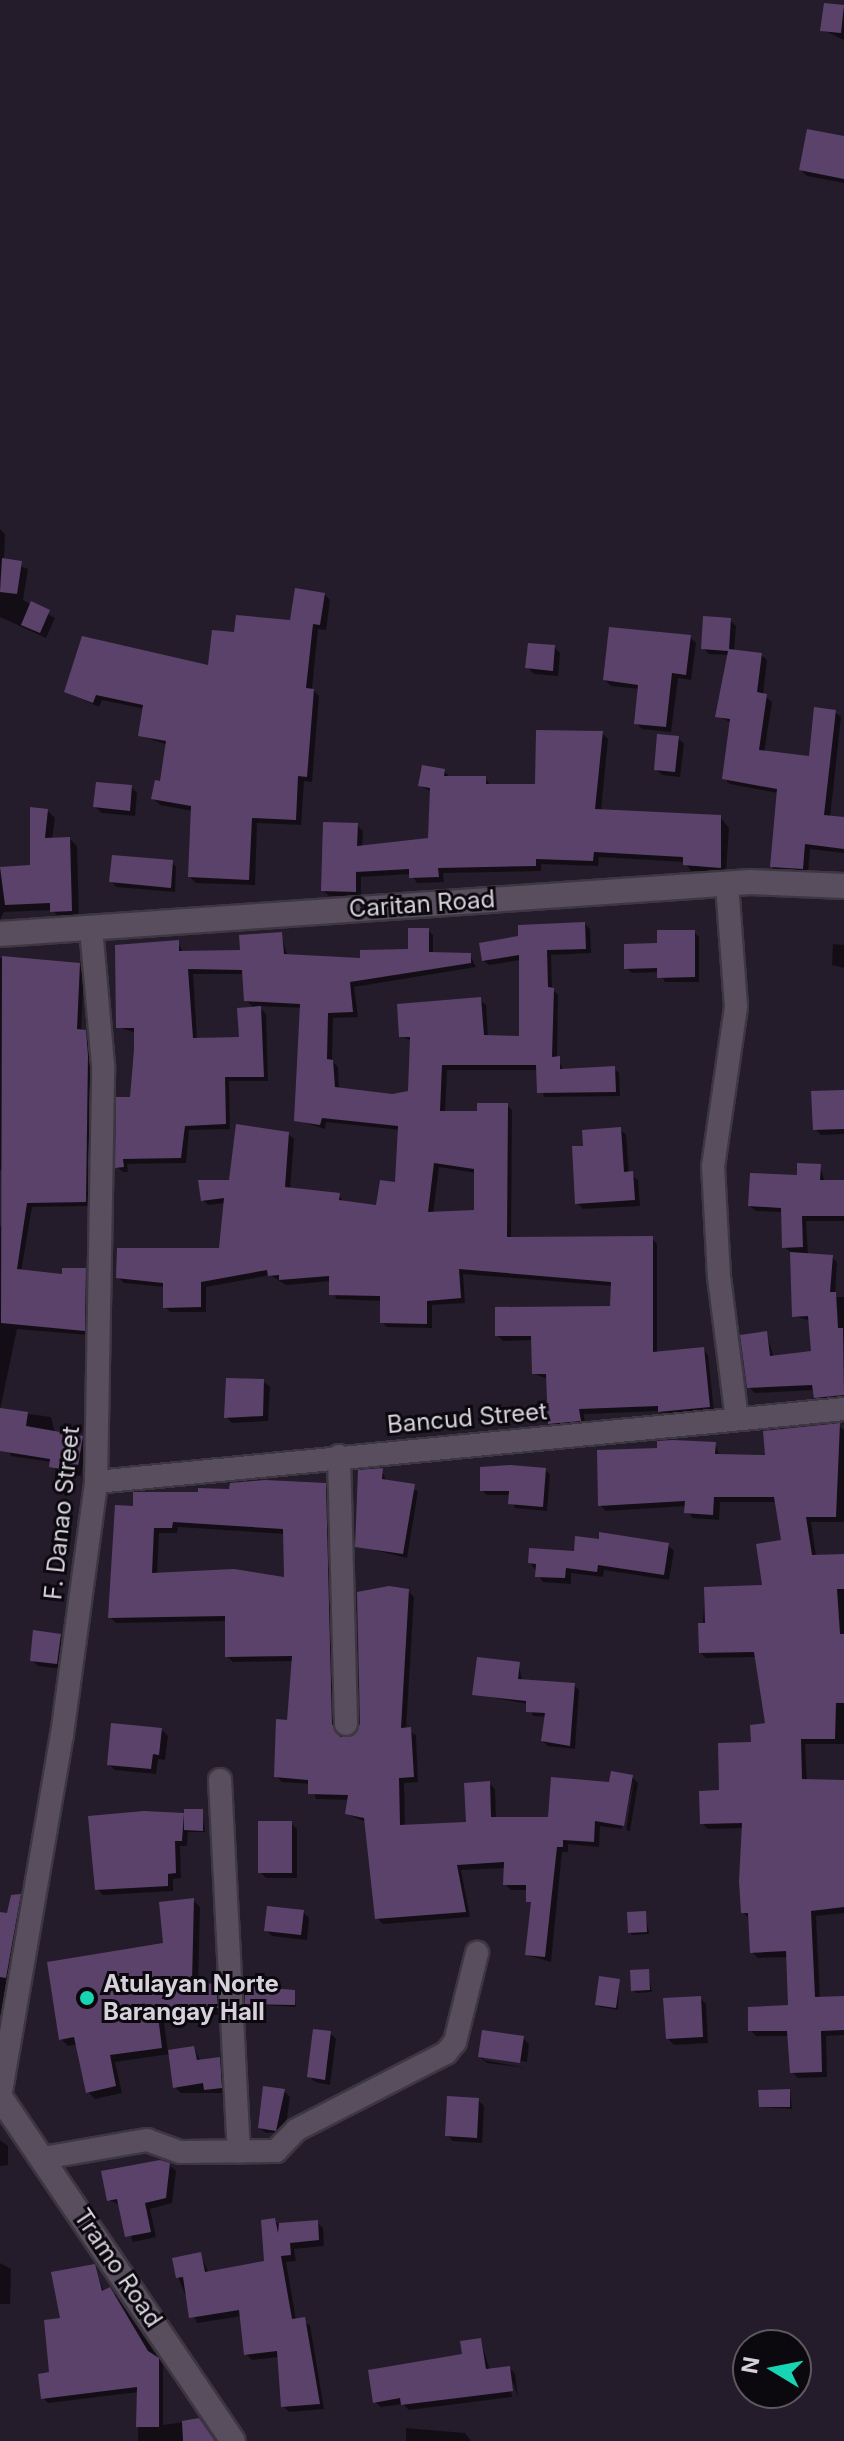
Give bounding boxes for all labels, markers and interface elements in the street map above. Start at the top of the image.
street label: Caritan Road [348,885,496,923]
street label: Bancud Street [386,1397,548,1439]
street label: F. Danao Street [39,1425,85,1601]
place label: Atulayan Norte Barangay Hall [103,1970,279,2026]
marker: Atulayan Norte Barangay Hall [78,1989,96,2007]
street label: Tramo Road [68,2203,168,2333]
north arrow [732,2329,812,2409]
text: N [736,2355,765,2376]

